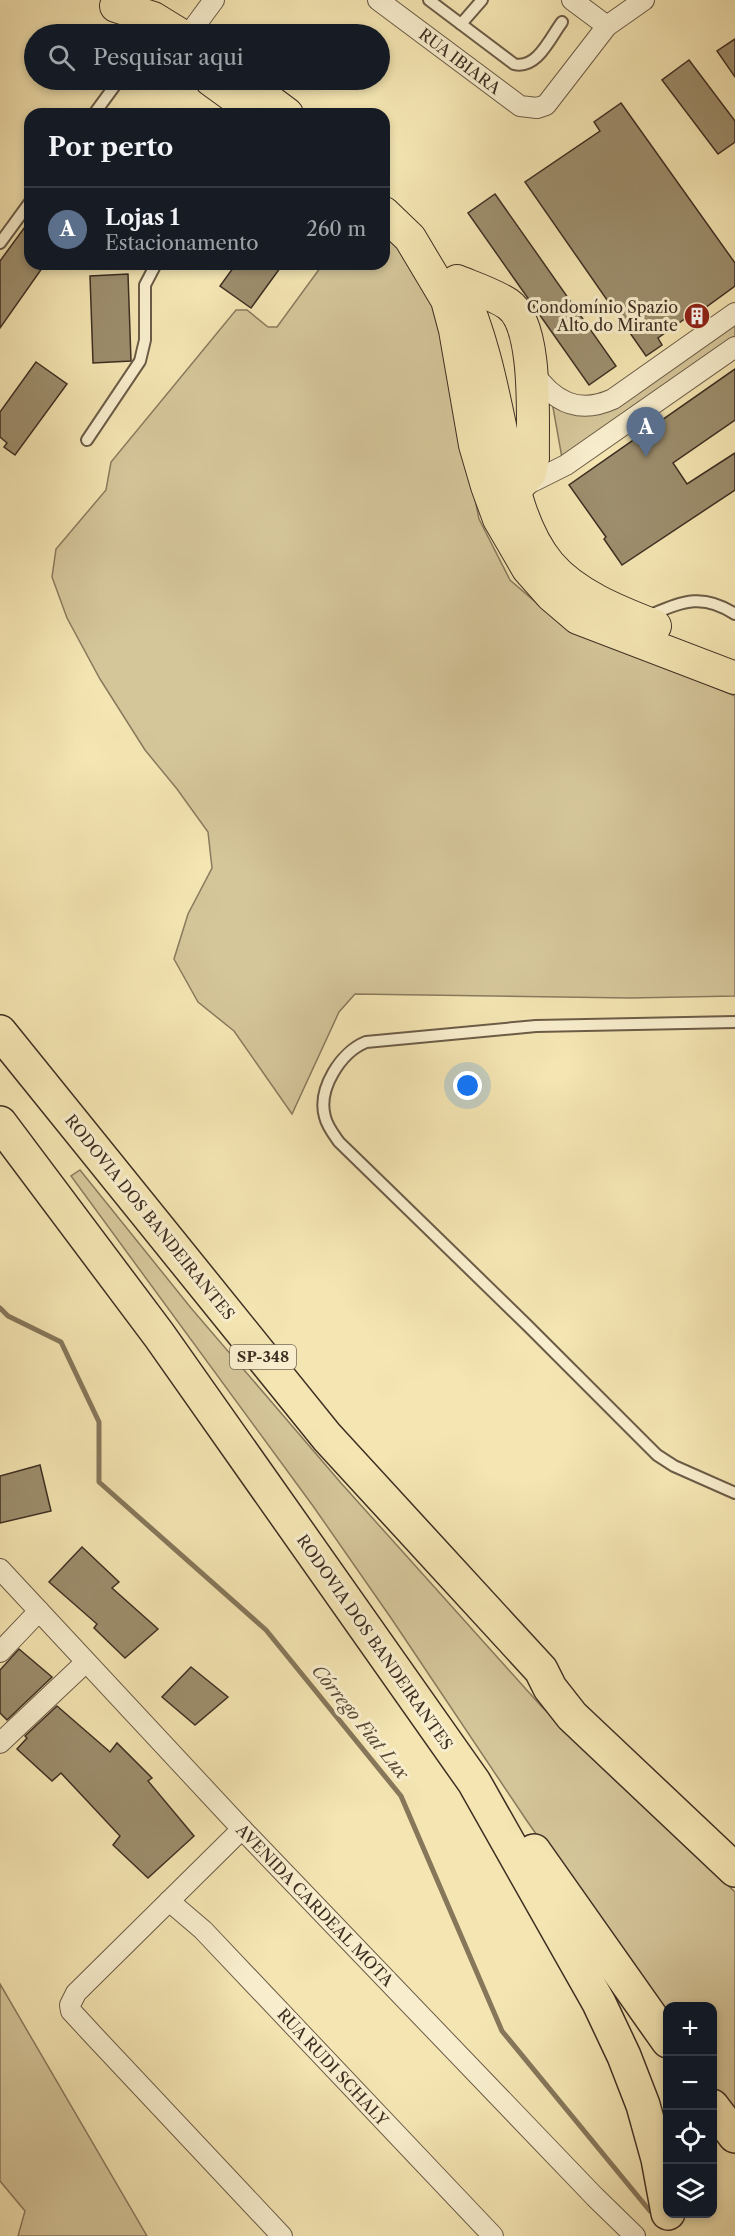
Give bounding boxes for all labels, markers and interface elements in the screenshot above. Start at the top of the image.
search box [24,24,390,90]
street label: RUA IBIARA [415,24,506,99]
icon: search [45,41,78,74]
text: Pesquisar aqui [93,44,243,71]
text: Por perto [48,131,173,163]
text: Lojas 1 [105,204,180,231]
text: A [60,217,75,241]
text: 260 m [306,217,366,241]
text: Estacionamento [105,231,259,255]
place label: Condomínio Spazio Alto do Mirante [527,297,678,335]
building icon: Condomínio Spazio Alto do Mirante [682,301,712,331]
pin: A [626,408,666,457]
your location [453,1071,482,1100]
street label: RODOVIA DOS BANDEIRANTES [61,1110,239,1324]
road number: SP-348 [230,1345,296,1369]
street label: RODOVIA DOS BANDEIRANTES [293,1530,457,1754]
water label: Córrego Fiat Lux [307,1660,414,1785]
street label: AVENIDA CARDEAL MOTA [231,1819,399,1991]
map controls [663,2002,717,2218]
button: + [663,2002,717,2056]
street label: RUA RUDI SCHALY [273,2004,393,2131]
button: − [663,2056,717,2110]
button: locate [663,2110,717,2164]
button: layers [663,2164,717,2218]

